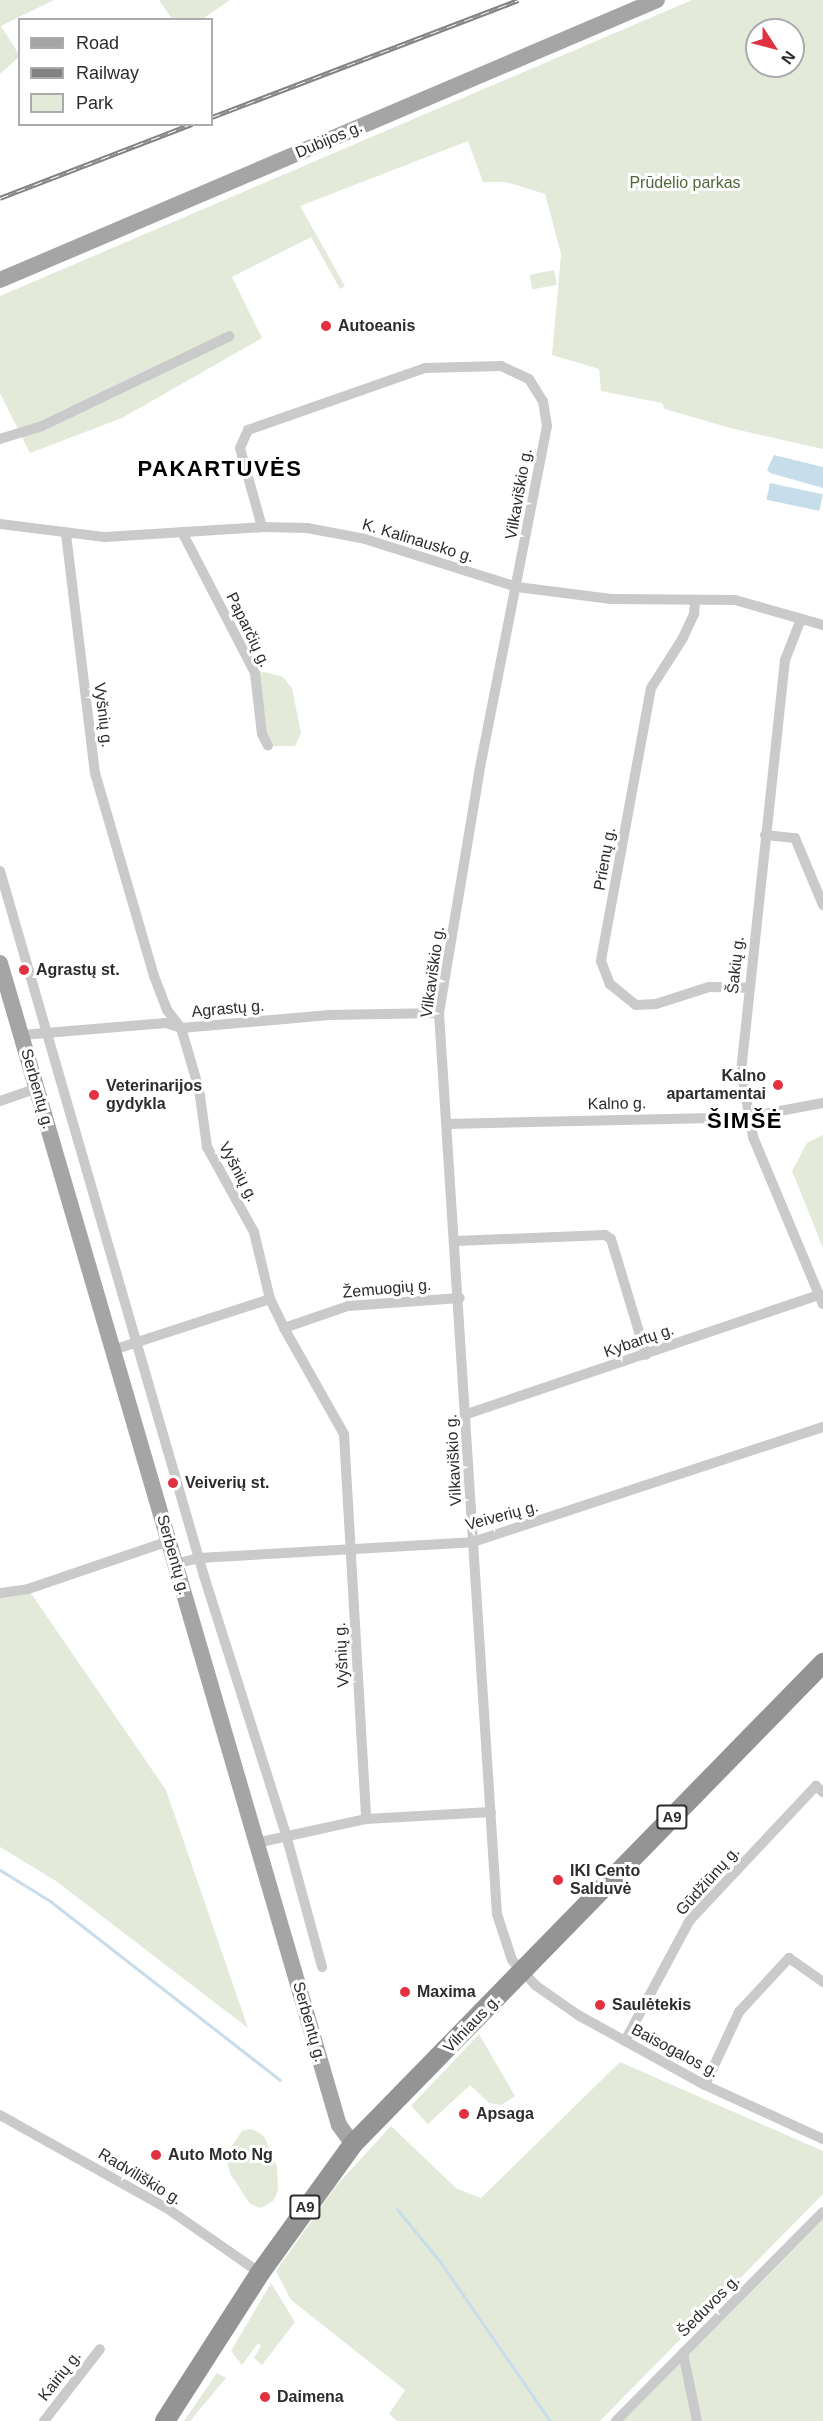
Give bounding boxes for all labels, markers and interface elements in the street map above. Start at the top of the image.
legend [18,18,213,126]
north arrow [745,18,805,78]
text: Road [76,33,119,53]
text: N [778,48,799,67]
text: Railway [76,63,139,83]
text: Park [76,93,113,113]
street label: Dubijos g. [293,117,365,163]
park label: Prūdelio parkas [629,173,741,193]
place label: Autoeanis [338,316,415,336]
marker: Autoeanis [319,319,333,333]
street label: Vilkaviškio g. [502,447,536,541]
district label: PAKARTUVĖS [138,456,302,482]
street label: K. Kalinausko g. [360,515,476,567]
street label: Paparčių g. [222,589,274,671]
street label: Vyšnių g. [89,681,117,749]
street label: Prienų g. [590,826,620,892]
street label: Vilkaviškio g. [417,925,449,1019]
street label: Šakių g. [723,935,749,995]
place label: Agrastų st. [36,960,120,980]
marker: Agrastų st. [17,963,31,977]
street label: Agrastų g. [191,996,265,1022]
street label: Serbentų g. [16,1047,58,1131]
place label: Kalno apartamentai [666,1066,766,1104]
place label: Veterinarijos gydykla [106,1076,202,1114]
marker: Kalno apartamentai [771,1078,785,1092]
marker: Veterinarijos gydykla [87,1088,101,1102]
street label: Kalno g. [587,1094,647,1114]
district label: ŠIMŠĖ [707,1108,783,1134]
street label: Vyšnių g. [214,1139,262,1205]
street label: Žemuogių g. [342,1276,432,1302]
street label: Kybartų g. [601,1320,677,1362]
street label: Vilkaviškio g. [442,1413,466,1507]
place label: Veiverių st. [185,1473,269,1493]
marker: Veiverių st. [166,1476,180,1490]
street label: Veiverių g. [463,1497,541,1535]
street label: Serbentų g. [152,1513,194,1597]
street label: Vyšnių g. [331,1622,353,1688]
road number: A9 [656,1805,688,1829]
street label: Gūdžiūnų g. [672,1843,744,1919]
place label: IKI Cento Salduvė [570,1861,640,1899]
marker: IKI Cento Salduvė [551,1873,565,1887]
street label: Serbentų g. [288,1980,330,2064]
place label: Maxima [417,1982,476,2002]
marker: Maxima [398,1985,412,1999]
street label: Vilniaus g. [440,1991,504,2057]
place label: Saulėtekis [612,1995,691,2015]
marker: Saulėtekis [593,1998,607,2012]
street label: Baisogalos g. [628,2020,722,2082]
place label: Apsaga [476,2104,534,2124]
marker: Apsaga [457,2107,471,2121]
street label: Radviliškio g. [95,2144,185,2210]
place label: Auto Moto Ng [168,2145,273,2165]
marker: Auto Moto Ng [149,2148,163,2162]
road number: A9 [288,2195,322,2219]
street label: Šeduvos g. [674,2271,744,2341]
street label: Kairių g. [34,2347,86,2405]
place label: Daimena [277,2387,344,2407]
marker: Daimena [258,2390,272,2404]

